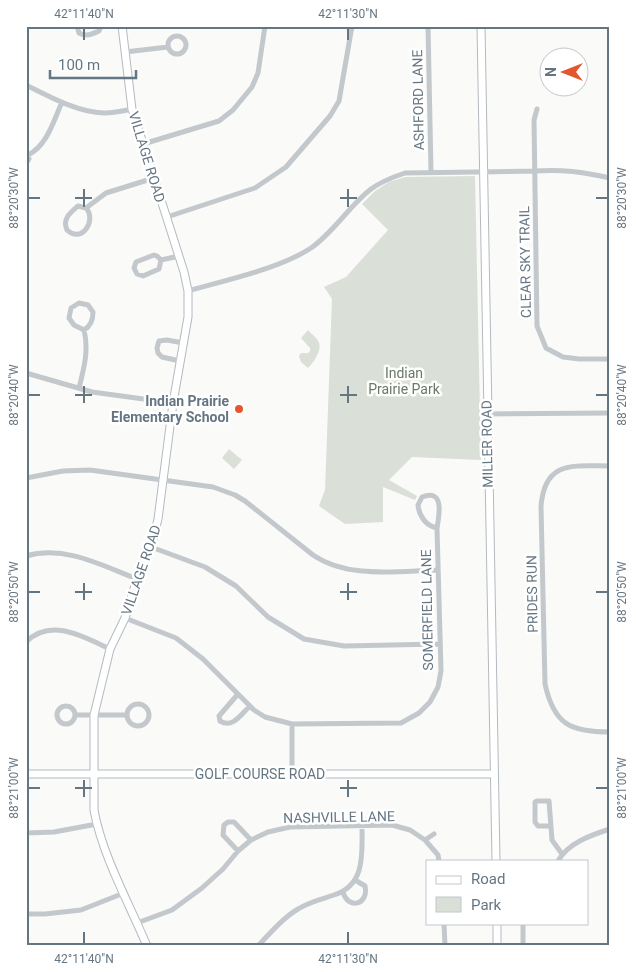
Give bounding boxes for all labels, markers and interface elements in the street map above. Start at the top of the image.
text: 42°11'40"N [54,7,114,21]
text: 42°11'30"N [318,7,378,21]
scale bar [50,48,136,80]
north arrow [538,48,588,98]
street label: ASHFORD LANE [409,49,427,151]
text: 100 m [58,56,100,74]
text: N [543,67,559,77]
street label: VILLAGE ROAD [126,110,168,204]
text: 88°20'30"W [7,167,21,229]
text: 88°20'30"W [615,167,629,229]
street label: CLEAR SKY TRAIL [516,205,534,318]
text: 88°20'40"W [7,364,21,426]
text: 88°20'40"W [615,364,629,426]
park label: Indian Prairie Park [368,365,441,397]
place label: Indian Prairie Elementary School [111,393,229,425]
street label: MILLER ROAD [478,400,496,488]
marker: Indian Prairie Elementary School [233,403,245,415]
street label: VILLAGE ROAD [118,523,164,617]
street label: SOMERFIELD LANE [418,549,436,671]
street label: PRIDES RUN [523,555,541,633]
text: 88°20'50"W [7,561,21,623]
text: 88°20'50"W [615,561,629,623]
text: 88°21'00"W [7,757,21,819]
text: 88°21'00"W [615,757,629,819]
street label: GOLF COURSE ROAD [195,766,325,782]
street label: NASHVILLE LANE [283,808,395,826]
legend [426,860,588,924]
text: Road [471,870,505,888]
text: Park [471,896,502,914]
text: 42°11'40"N [54,952,114,966]
text: 42°11'30"N [318,952,378,966]

